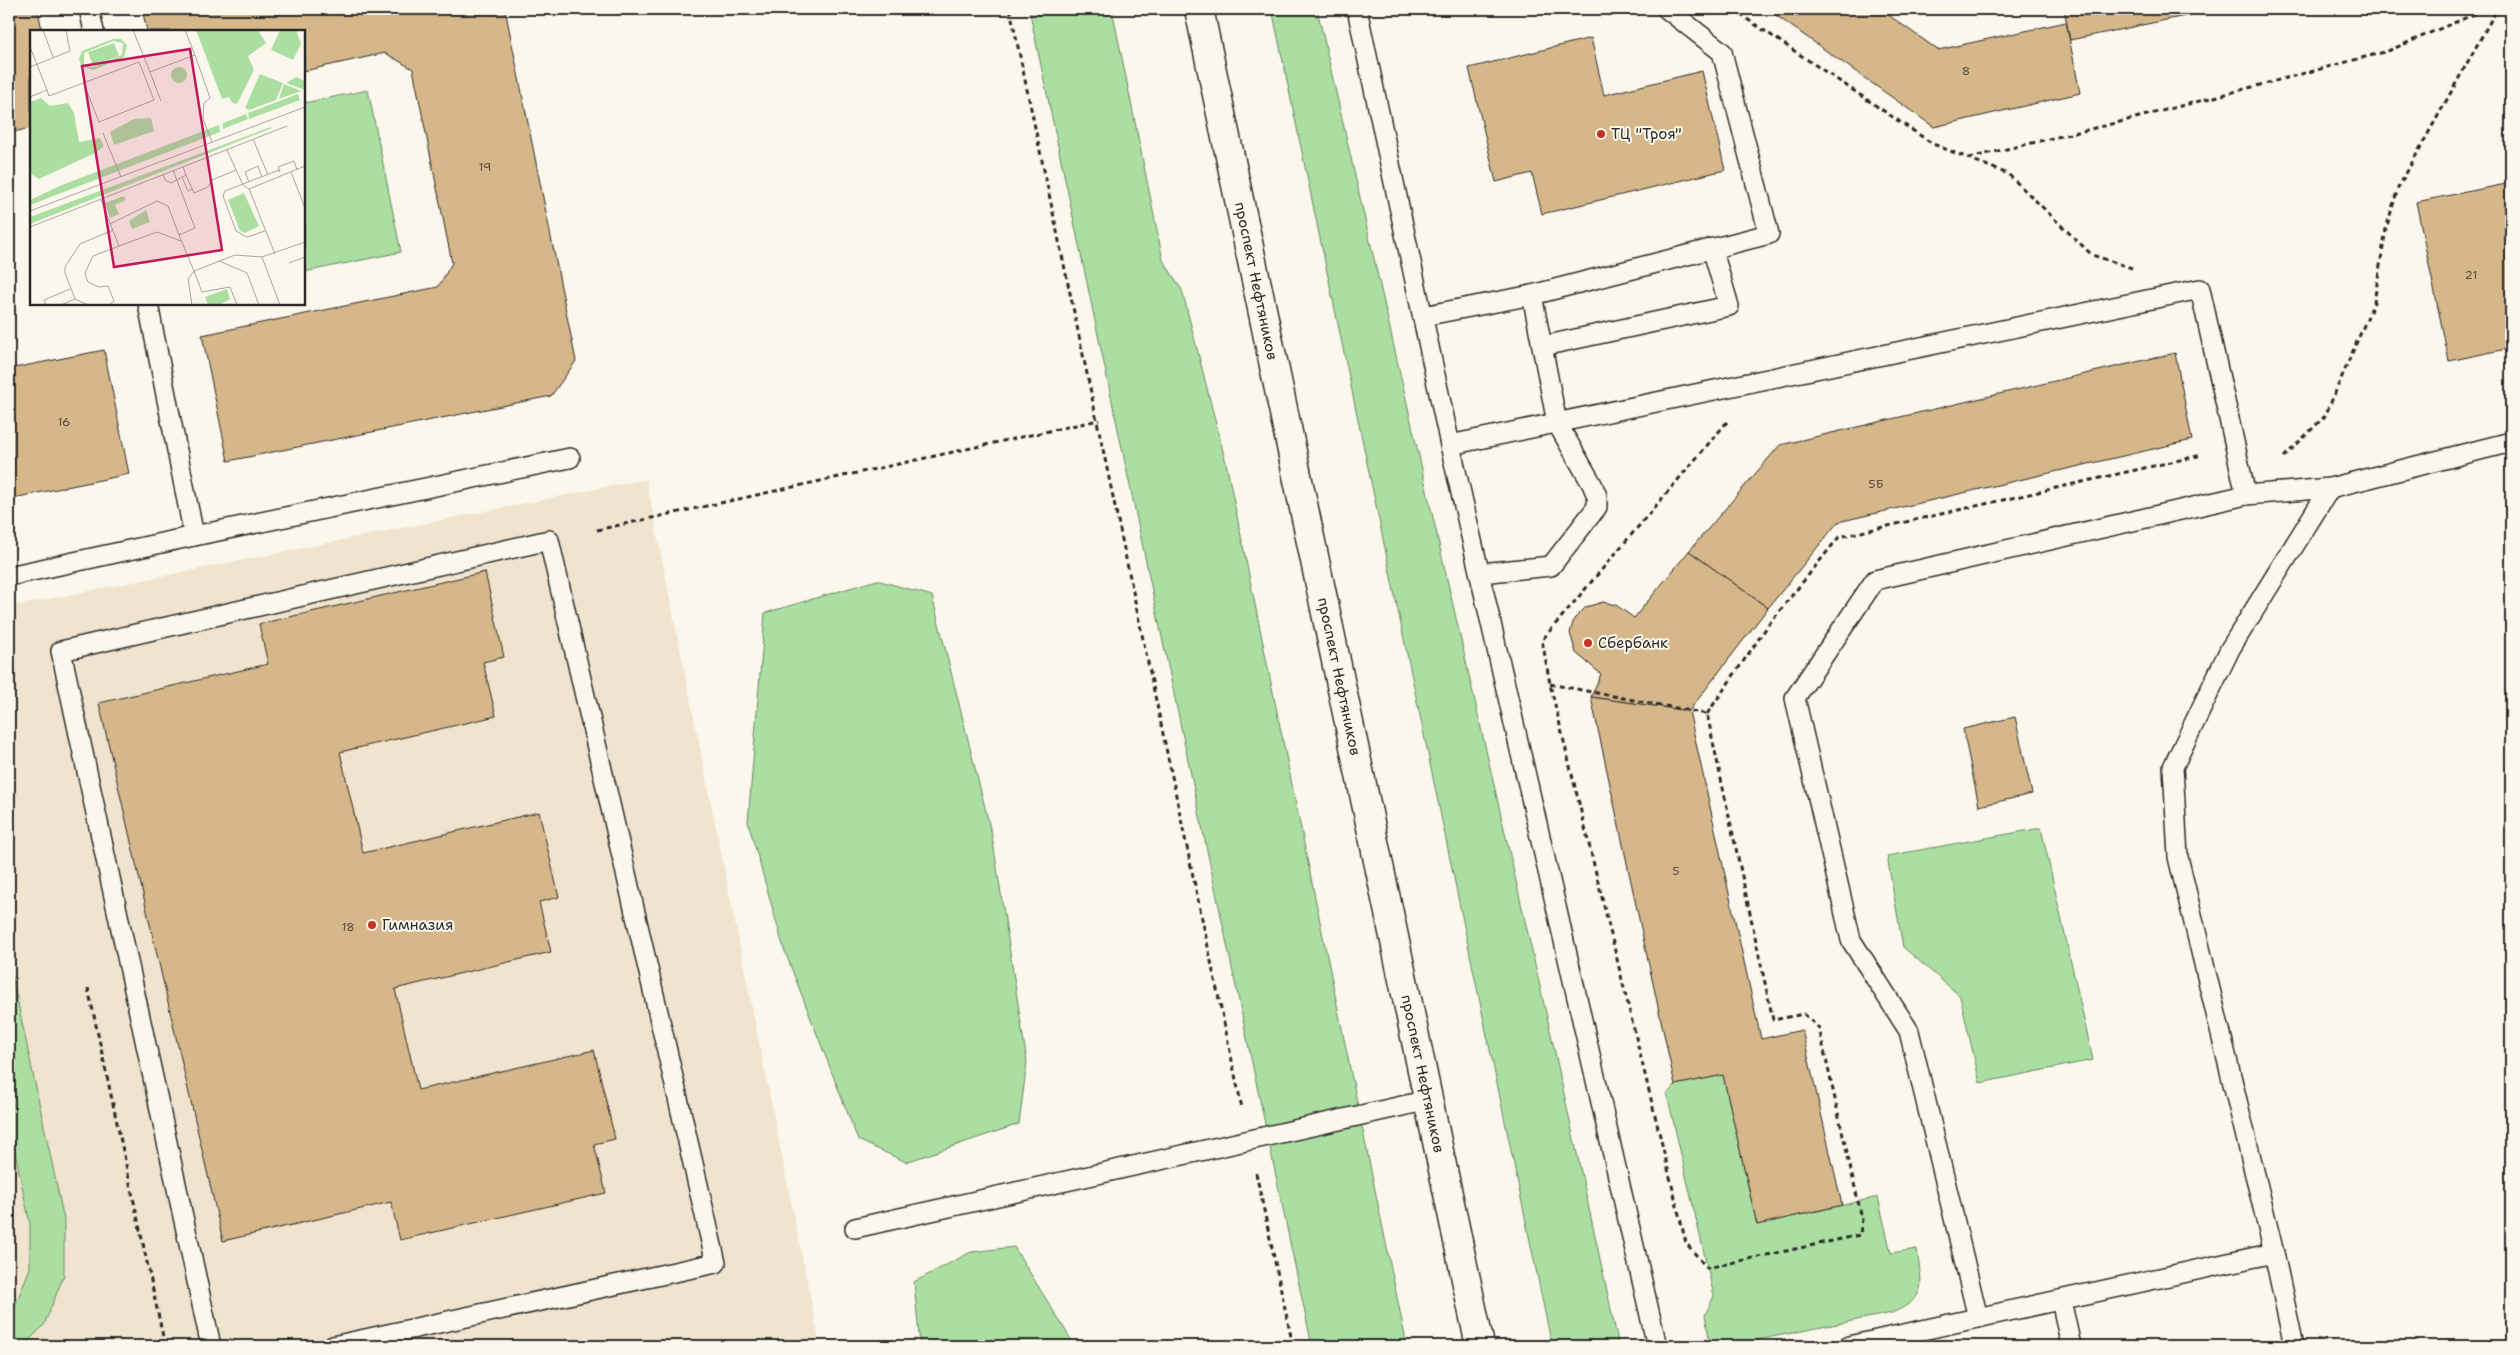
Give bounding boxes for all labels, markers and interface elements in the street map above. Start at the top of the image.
inset map [30,30,305,305]
house number: 8 [1962,63,1970,79]
place label: ТЦ "Троя" [1611,124,1682,144]
marker: ТЦ "Троя" [1595,128,1607,140]
house number: 19 [479,159,491,175]
street label: проспект Нефтяников [1230,200,1283,362]
house number: 21 [2465,267,2477,283]
house number: 16 [57,414,71,430]
house number: 5Б [1868,476,1884,492]
street label: проспект Нефтяников [1313,596,1366,757]
place label: Сбербанк [1598,633,1668,653]
marker: Сбербанк [1582,637,1594,649]
house number: 5 [1672,863,1680,879]
place label: Гимназия [382,915,453,935]
house number: 18 [341,919,355,935]
marker: Гимназия [366,919,378,931]
street label: проспект Нефтяников [1396,993,1449,1155]

